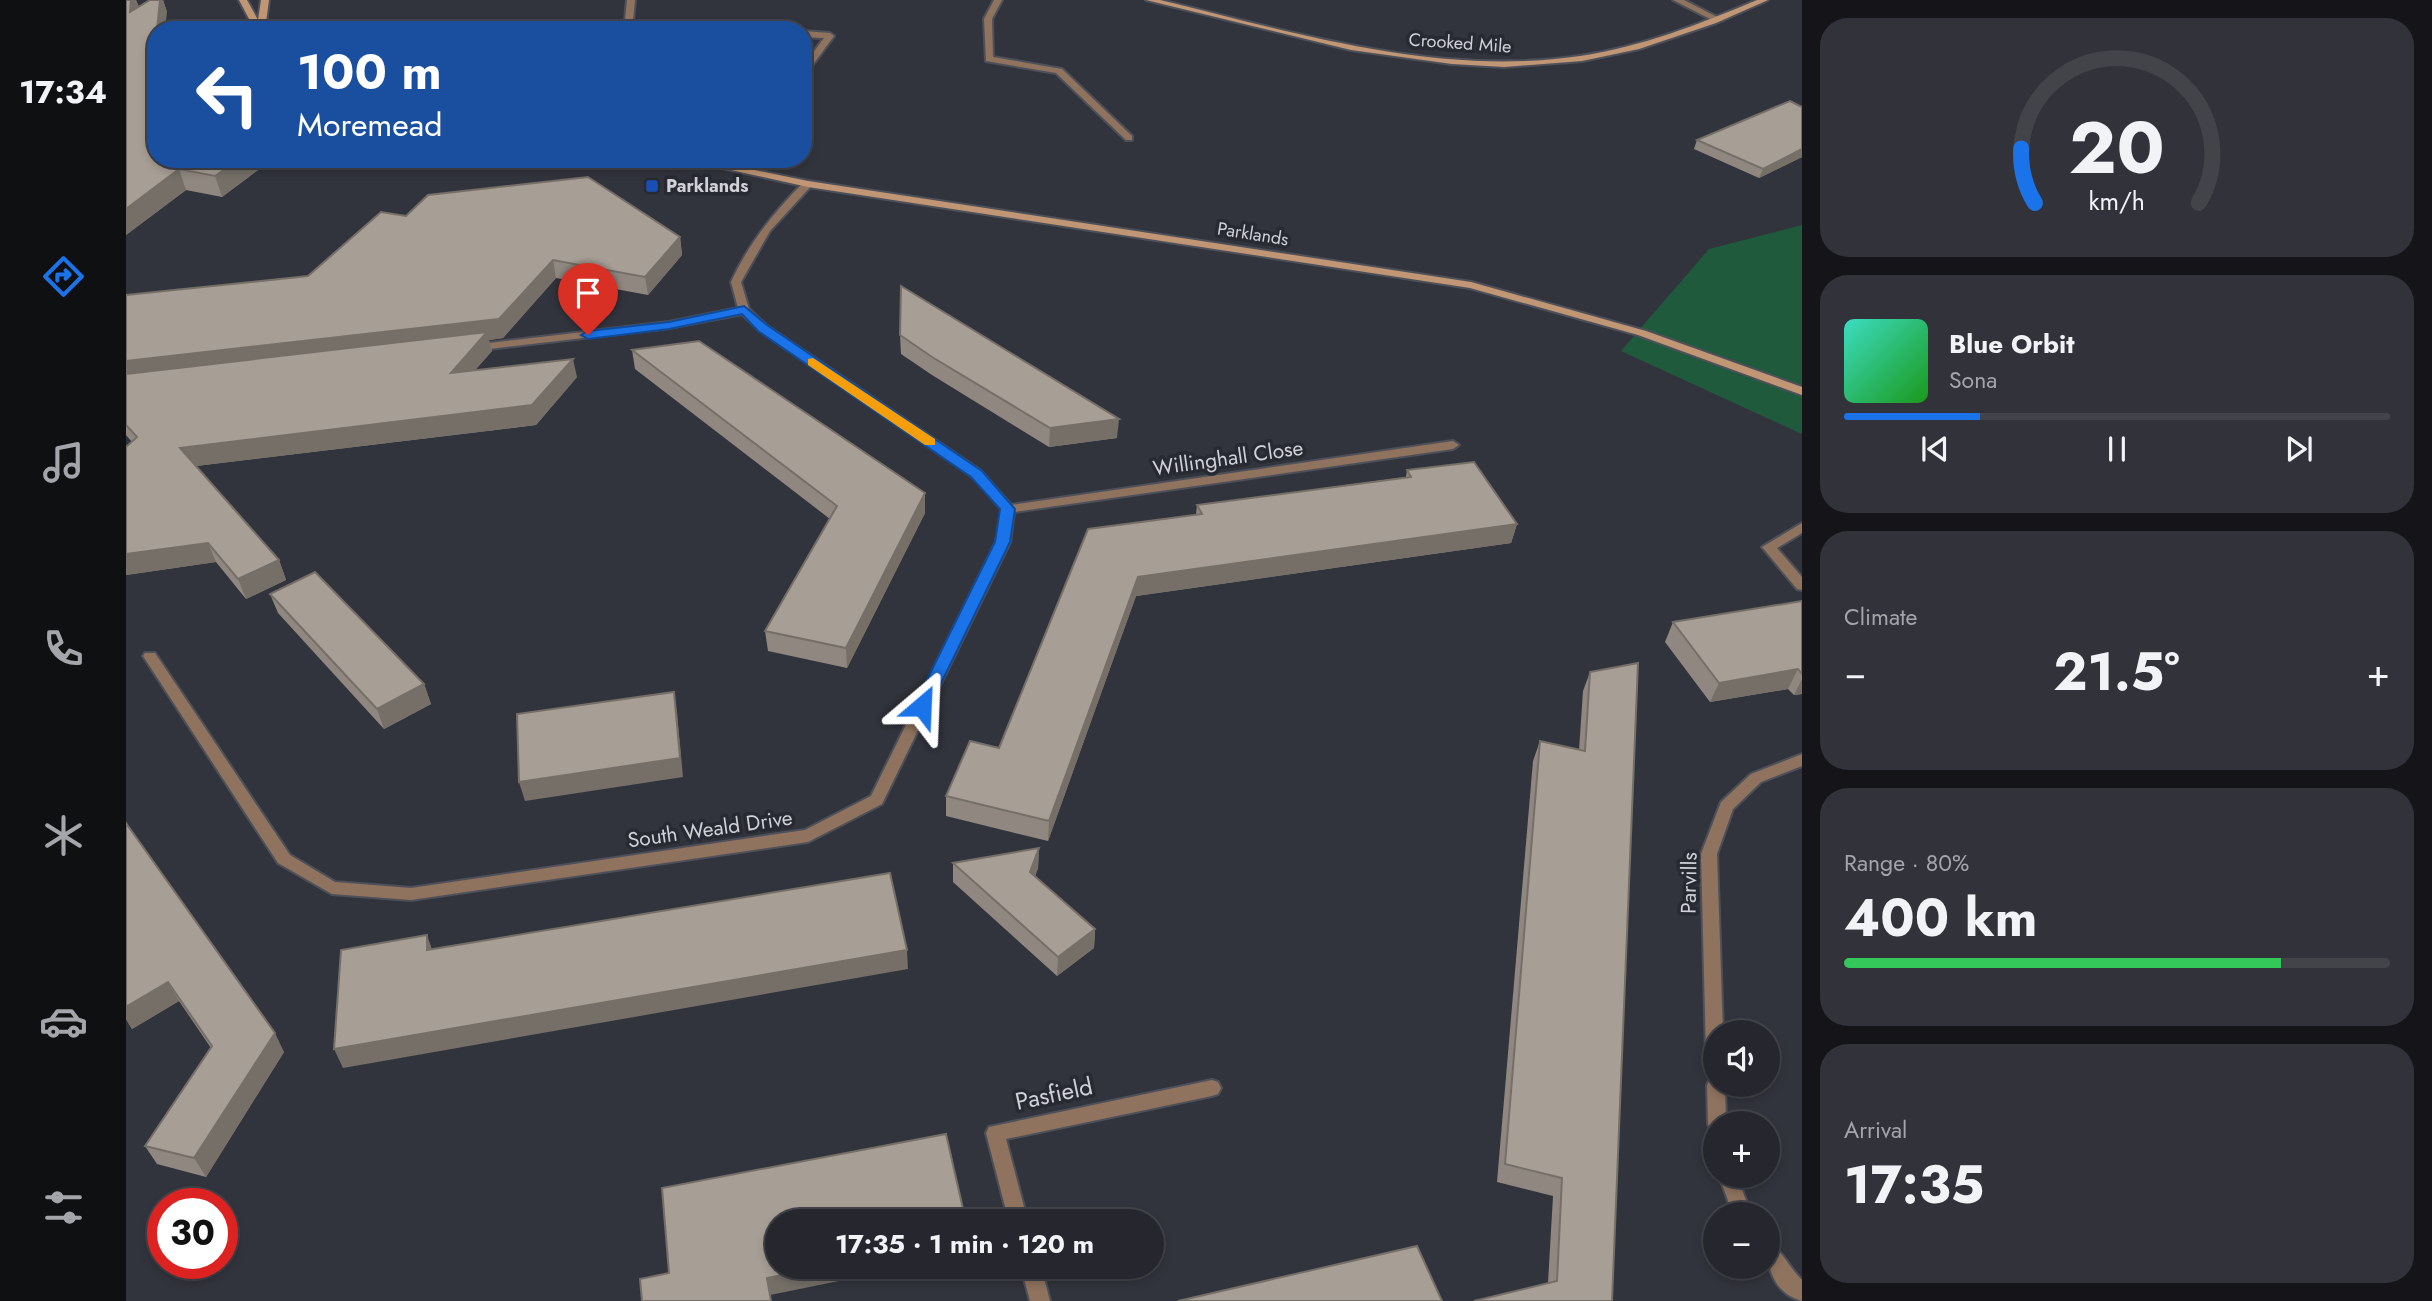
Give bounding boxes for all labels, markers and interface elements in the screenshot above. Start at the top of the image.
street label: Crooked Mile [1408,26,1512,60]
text: 100 m [297,37,442,107]
icon: left [182,49,273,140]
text: 17:34 [19,69,107,115]
text: 20 [2069,96,2165,201]
text: Moremead [297,102,442,148]
place label: Parklands [666,173,748,199]
marker: Parklands [644,178,660,194]
text: km/h [2089,183,2145,219]
street label: Parklands [1215,216,1291,252]
icon: directions [39,252,88,301]
pin [558,263,618,335]
icon: arrive [569,274,607,312]
text: Blue Orbit [1949,325,2074,363]
text: Sona [1949,363,1997,397]
icon: previous [1916,430,1954,468]
icon: pause [2098,430,2136,468]
icon: next [2280,430,2318,468]
street label: Willinghall Close [1151,433,1305,483]
icon: music [39,438,88,487]
text: Climate [1844,600,1917,634]
icon: phone [39,624,88,673]
text: 21.5° [2053,634,2180,710]
text: − [1844,645,1866,700]
text: + [2367,645,2390,700]
position arrow [885,669,959,743]
street label: South Weald Drive [626,803,795,855]
icon: climate [39,811,88,860]
text: Range · 80% [1844,846,1969,880]
street label: Parvills [1673,852,1705,914]
text: 400 km [1844,880,2037,956]
icon: car [39,997,88,1046]
map controls [1703,1020,1780,1279]
button: sound [1703,1020,1780,1097]
street label: Pasfield [1012,1068,1096,1119]
button: + [1703,1111,1780,1188]
text: Arrival [1844,1113,1907,1147]
text: 17:35 [1844,1147,1984,1223]
icon: filters [39,1183,88,1232]
speed limit sign: 30 [147,1188,238,1279]
button: − [1703,1202,1780,1279]
text: 17:35 · 1 min · 120 m [835,1225,1094,1263]

